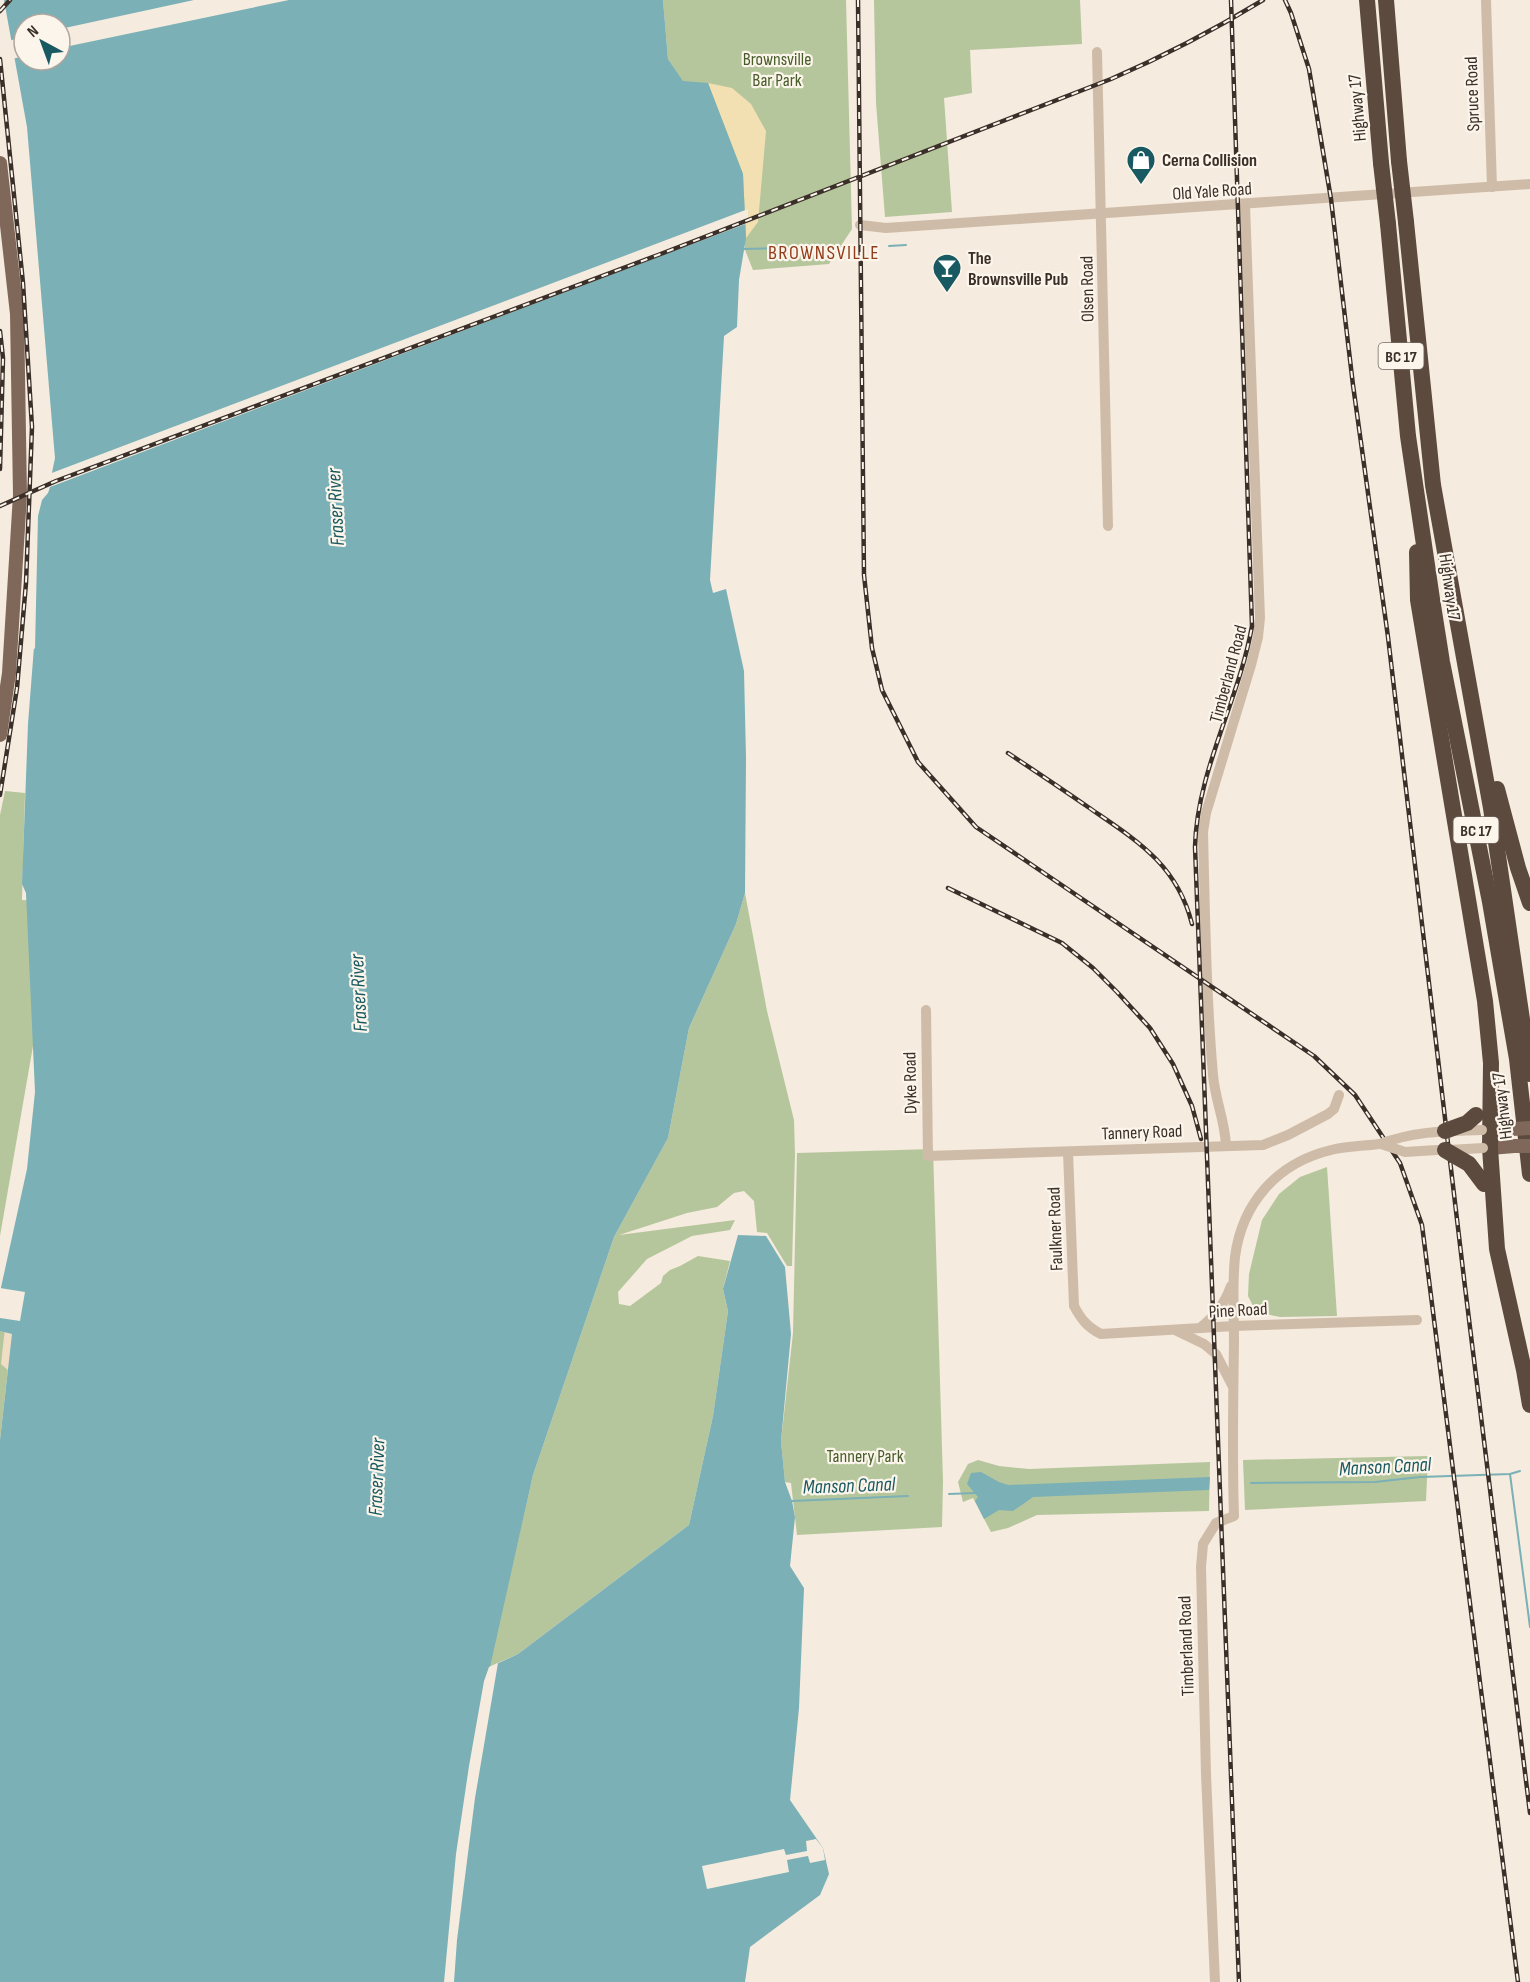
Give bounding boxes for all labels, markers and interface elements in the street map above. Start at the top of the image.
north arrow [12,12,72,72]
text: N [24,22,43,42]
park label: Brownsville Bar Park [743,49,811,91]
street label: Spruce Road [1461,56,1484,132]
street label: Highway 17 [1344,73,1371,142]
shop icon: Cerna Collision [1125,144,1157,186]
place label: Cerna Collision [1162,150,1257,171]
street label: Old Yale Road [1172,178,1253,205]
district label: BROWNSVILLE [768,241,880,265]
place label: The Brownsville Pub [968,248,1068,290]
bar icon: The Brownsville Pub [931,252,963,294]
street label: Olsen Road [1076,256,1099,322]
road number: BC 17 [1378,343,1424,369]
water label: Fraser River [322,466,350,546]
street label: Highway 17 [1434,552,1465,623]
street label: Timberland Road [1205,623,1252,725]
road number: BC 17 [1454,817,1498,843]
water label: Fraser River [345,952,373,1032]
street label: Dyke Road [899,1052,922,1114]
street label: Highway 17 [1488,1070,1517,1141]
street label: Tannery Road [1101,1121,1183,1144]
street label: Faulkner Road [1044,1187,1067,1271]
street label: Pine Road [1208,1298,1268,1323]
water label: Fraser River [364,1436,390,1516]
park label: Tannery Park [826,1446,904,1467]
water label: Manson Canal [1338,1453,1433,1481]
water label: Manson Canal [802,1472,897,1500]
street label: Timberland Road [1174,1595,1199,1697]

